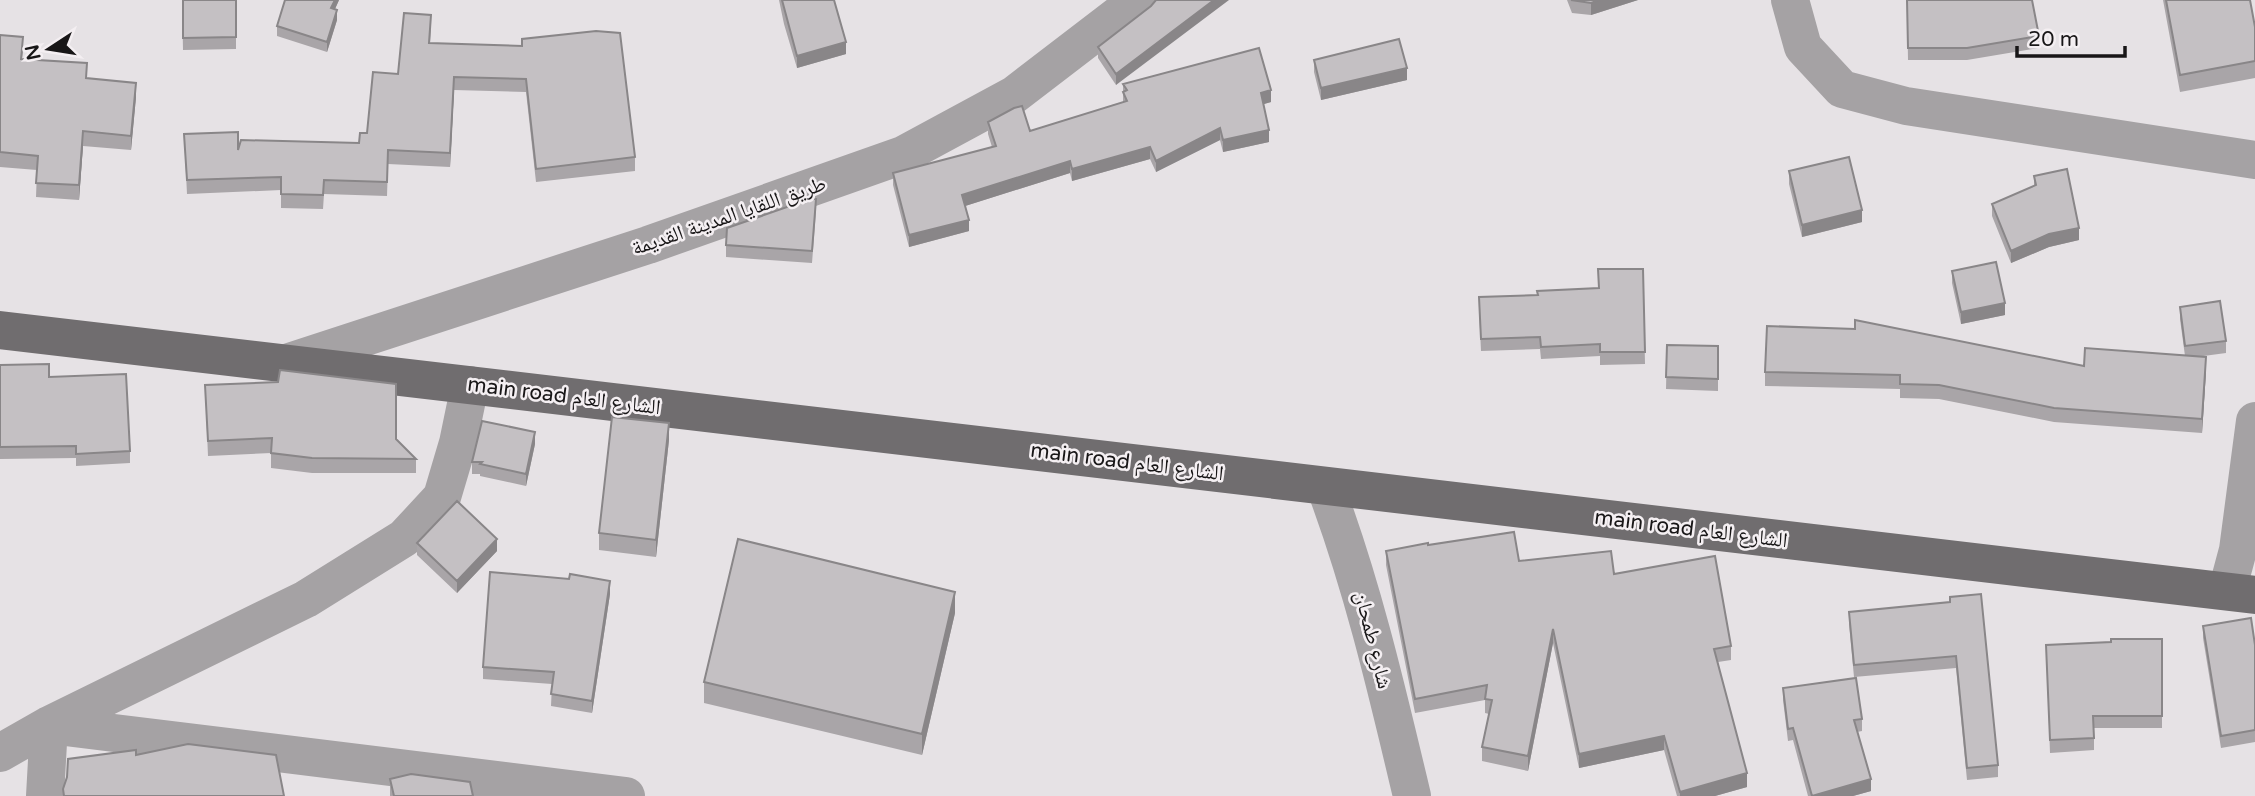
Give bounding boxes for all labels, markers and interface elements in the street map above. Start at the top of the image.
north arrow [14,14,84,84]
scale bar [2017,14,2126,58]
text: 20 m [2028,27,2079,52]
text: N [21,43,46,62]
street label: طريق اللقايا المدينة القديمة [629,171,829,261]
street label: main road الشارع العام [466,372,662,421]
street label: main road الشارع العام [1029,438,1225,487]
street label: main road الشارع العام [1593,505,1789,554]
street label: شارع طمحان [1349,589,1397,691]

